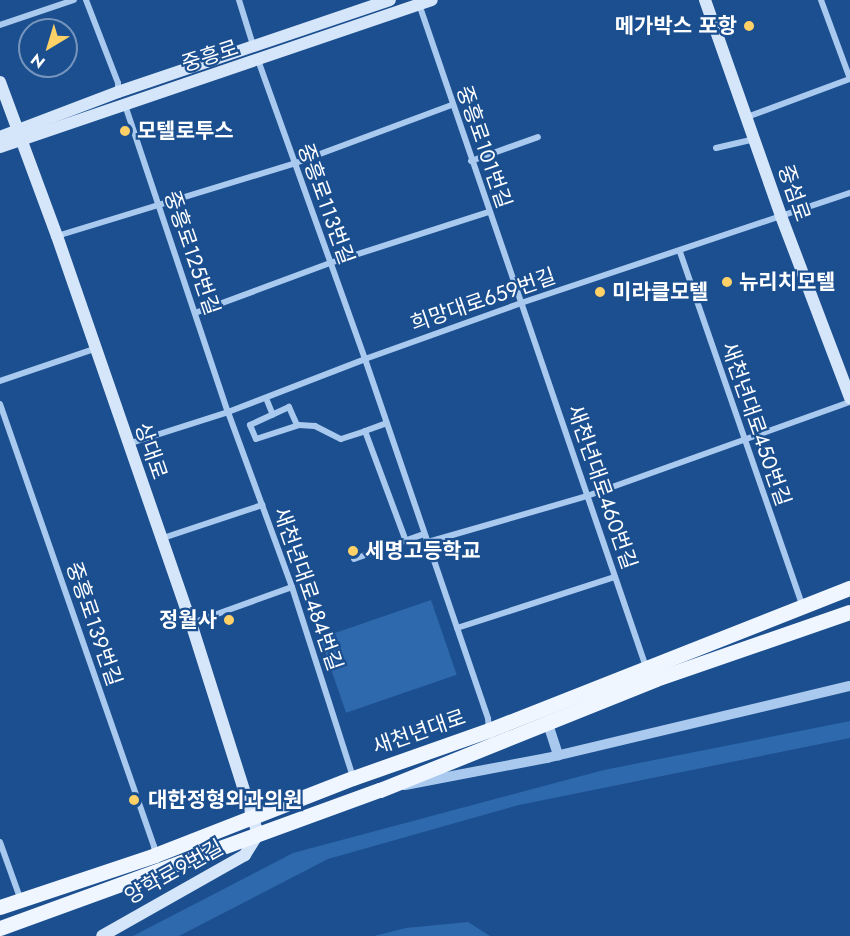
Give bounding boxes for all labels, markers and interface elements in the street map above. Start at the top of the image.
place label: 메가박스 포항 [615,13,737,39]
north arrow [18,18,78,78]
marker: 메가박스 포항 [742,19,756,33]
street label: 중흥로 [179,35,241,77]
text: N [26,48,50,74]
street label: 중흥로101번길 [451,82,517,212]
place label: 모텔로투스 [137,118,234,144]
marker: 모텔로투스 [118,124,132,138]
street label: 중흥로113번길 [292,140,360,268]
street label: 중섬로 [773,161,815,225]
street label: 중흥로125번길 [159,188,225,318]
street label: 희망대로659번길 [407,263,559,337]
place label: 뉴리치모텔 [739,269,836,295]
marker: 뉴리치모텔 [720,275,734,289]
place label: 미라클모텔 [612,279,709,305]
marker: 미라클모텔 [593,285,607,299]
street label: 새천년대로450번길 [716,339,796,509]
street label: 새천년대로460번길 [562,401,642,573]
street label: 상대로 [130,419,172,483]
street label: 새천년대로484번길 [268,504,348,674]
place label: 세명고등학교 [365,538,481,564]
marker: 세명고등학교 [346,544,360,558]
street label: 중흥로139번길 [61,559,127,689]
place label: 정월사 [159,607,217,633]
marker: 정월사 [222,613,236,627]
street label: 새천년대로 [369,704,469,760]
place label: 대한정형외과의원 [148,787,303,813]
marker: 대한정형외과의원 [125,791,143,809]
street label: 양학로9번길 [120,835,228,909]

